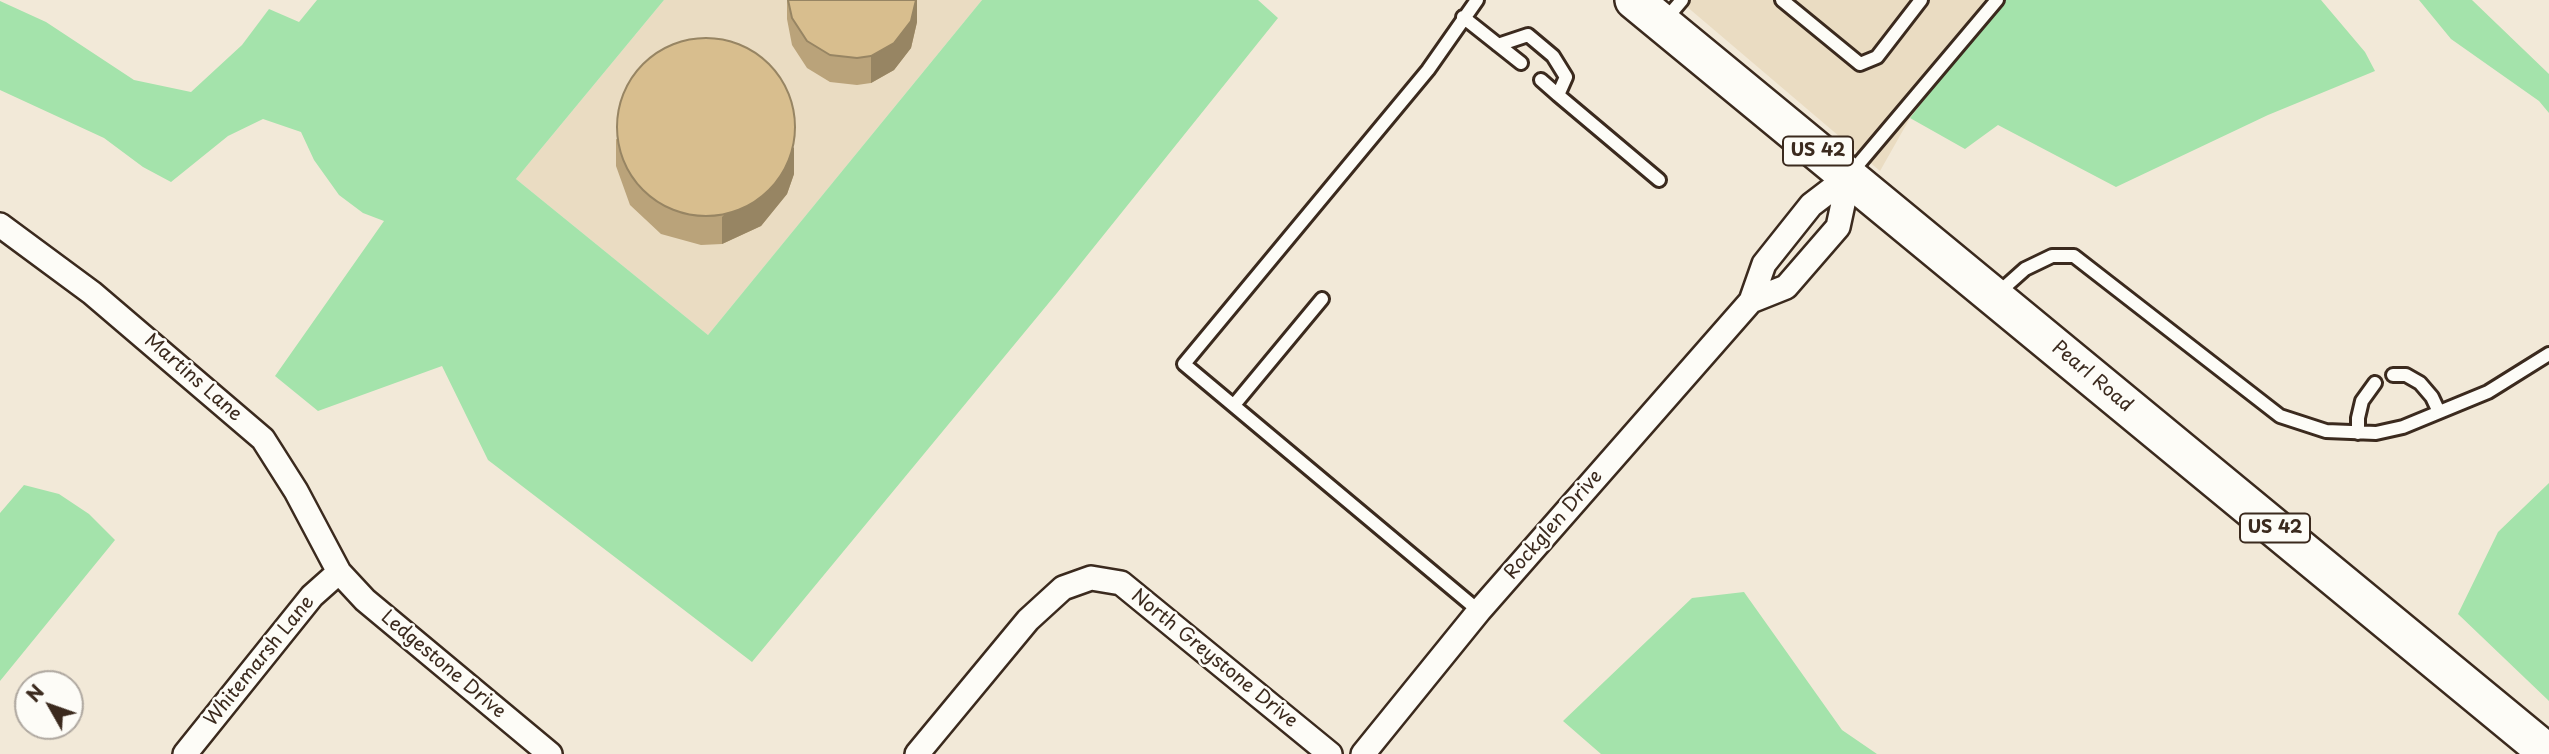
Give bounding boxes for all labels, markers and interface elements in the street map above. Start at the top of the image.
road number: US 42 [1783,136,1853,166]
street label: Martins Lane [139,329,247,427]
street label: Pearl Road [2047,337,2137,417]
street label: Rockglen Drive [1500,466,1608,584]
road number: US 42 [2240,514,2310,542]
street label: North Greystone Drive [1126,585,1302,733]
street label: Whitemarsh Lane [200,591,320,731]
street label: Ledgestone Drive [376,606,510,724]
north arrow [14,670,84,740]
text: N [19,678,50,708]

